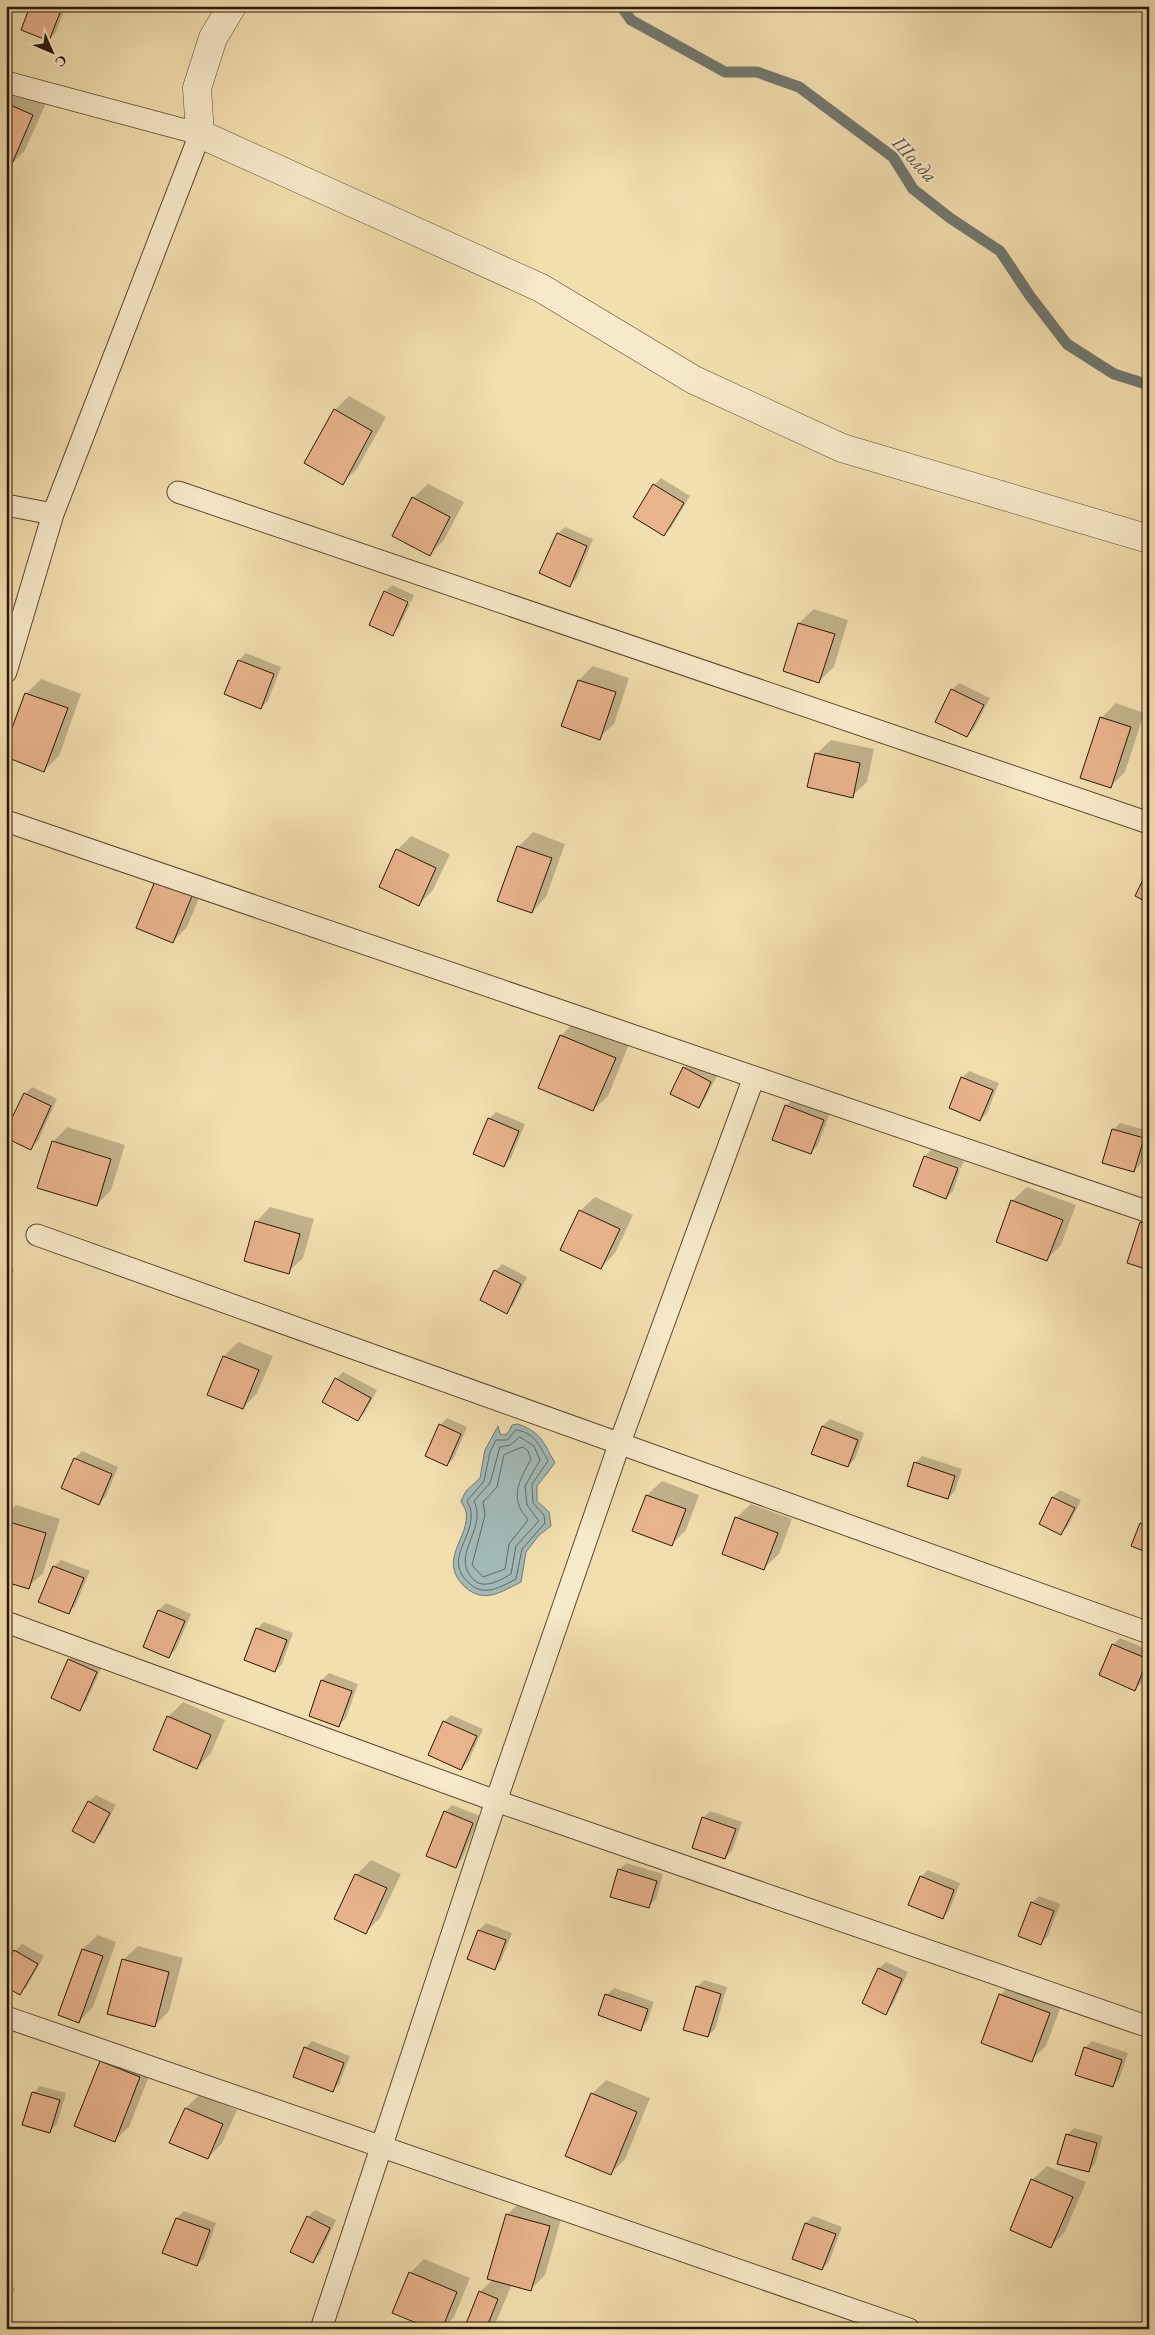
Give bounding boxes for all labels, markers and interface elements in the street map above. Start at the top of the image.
north arrow [28,28,78,78]
text: С [51,51,71,71]
water label: Шолда [886,129,943,188]

